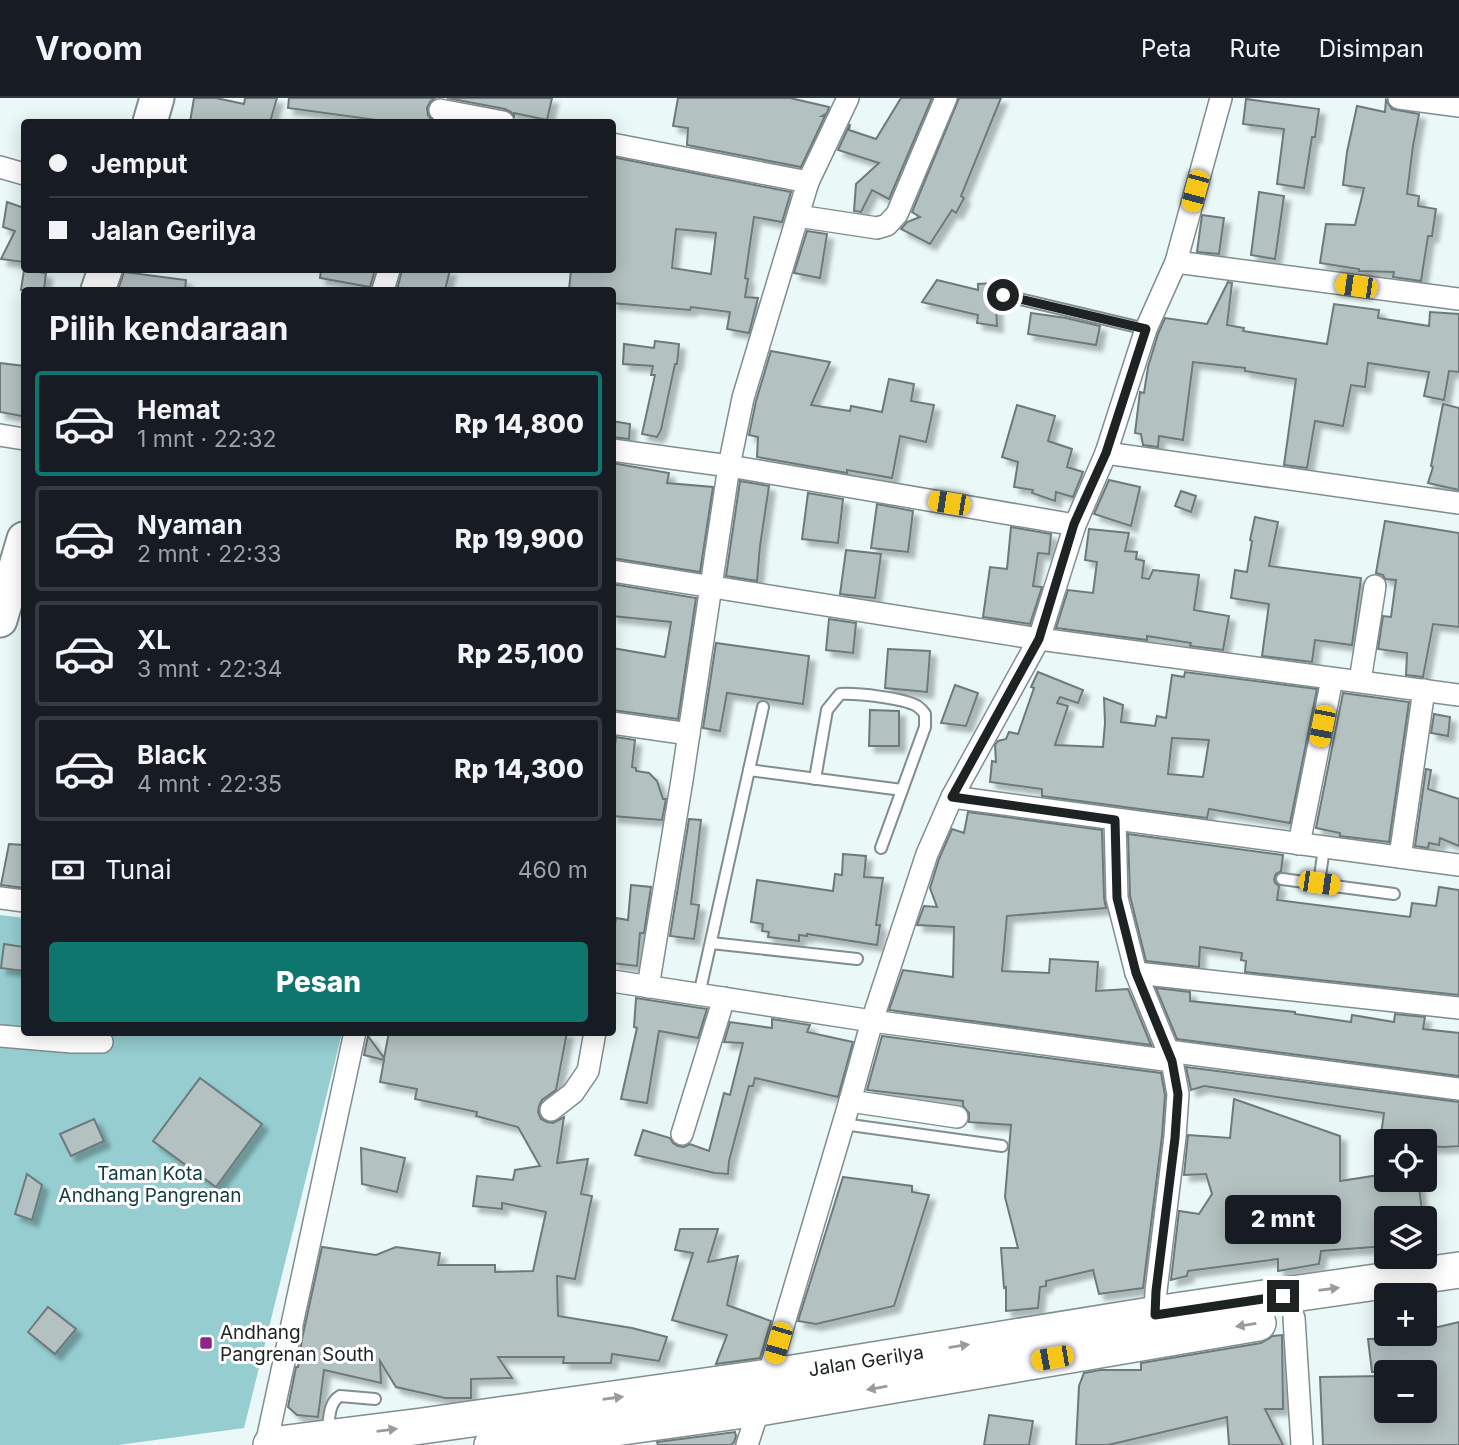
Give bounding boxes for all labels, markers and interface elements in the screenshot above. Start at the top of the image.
text: Vroom [35,28,143,68]
text: Peta [1141,34,1192,63]
text: Rute [1230,34,1281,63]
text: Disimpan [1319,34,1424,63]
text: Jemput [91,148,188,179]
car [1180,168,1211,214]
text: Jalan Gerilya [91,215,256,246]
car [1334,273,1379,299]
route start [987,279,1019,311]
text: Pilih kendaraan [49,309,289,348]
icon: car [53,392,116,455]
text: Hemat [137,394,220,425]
text: Rp 14,800 [454,408,584,439]
text: 1 mnt · 22:32 [137,425,277,453]
car [927,489,972,517]
icon: car [53,507,116,570]
text: Nyaman [137,509,243,540]
text: Rp 19,900 [455,523,584,554]
text: 2 mnt · 22:33 [137,540,281,568]
icon: car [53,622,116,685]
text: XL [137,624,171,655]
text: Rp 25,100 [457,638,584,669]
text: 3 mnt · 22:34 [137,655,282,683]
car [1308,703,1337,749]
icon: car [53,737,116,800]
text: Black [137,739,207,770]
text: Rp 14,300 [454,753,584,784]
text: 4 mnt · 22:35 [137,770,282,798]
icon: cash [49,851,87,889]
text: Tunai [105,854,172,885]
text: 460 m [518,856,588,884]
car [1297,870,1342,896]
button: Pesan [49,942,588,1022]
map controls [1374,1129,1437,1423]
button: locate [1374,1129,1437,1192]
park label: Taman Kota Andhang Pangrenan [59,1162,241,1207]
callout: 2 mnt [1225,1194,1341,1244]
text: 2 mnt [1251,1205,1315,1233]
button: layers [1374,1206,1437,1269]
route end [1267,1280,1299,1312]
one-way arrow [1318,1283,1340,1294]
button: + [1374,1283,1437,1346]
car [763,1320,794,1366]
one-way arrow [1235,1320,1257,1331]
place label: Andhang Pangrenan South [220,1321,374,1366]
marker: Andhang Pangrenan South [198,1335,214,1351]
one-way arrow [948,1340,970,1351]
street label: Jalan Gerilya [807,1341,925,1381]
car [1030,1344,1075,1372]
button: − [1374,1360,1437,1423]
one-way arrow [865,1383,887,1394]
one-way arrow [602,1393,624,1404]
one-way arrow [377,1424,399,1435]

